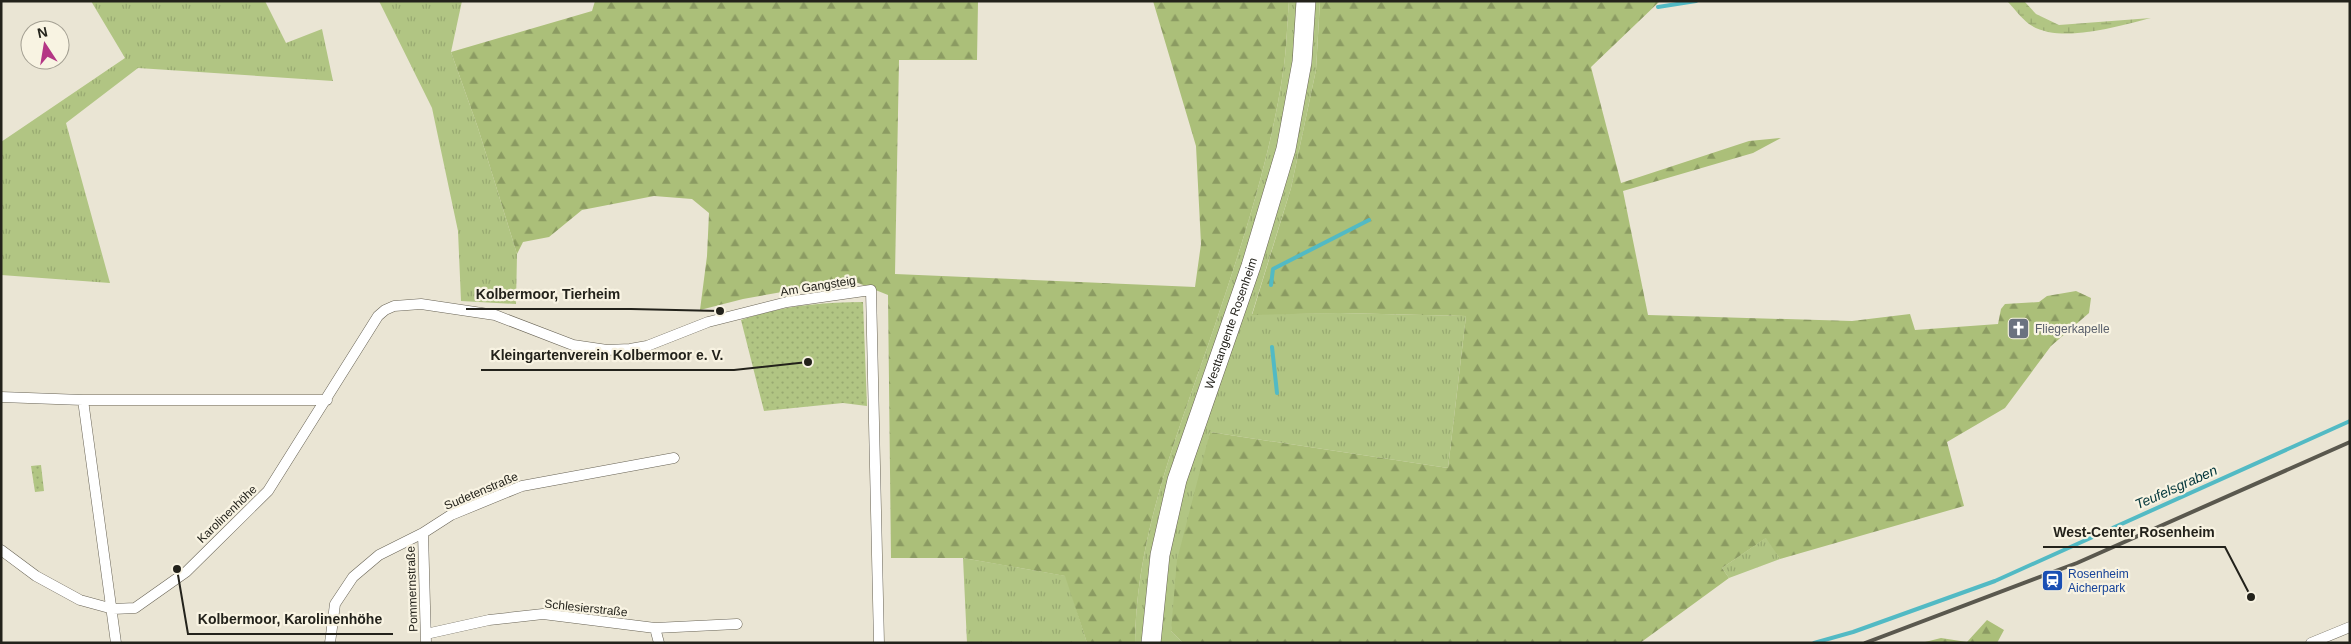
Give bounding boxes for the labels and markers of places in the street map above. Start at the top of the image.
callout: Kolbermoor, Tierheim [466,280,631,309]
church icon: Fliegerkapelle [2007,317,2031,341]
place label: Fliegerkapelle [2035,322,2110,336]
callout: Kleingartenverein Kolbermoor e. V. [481,341,734,370]
callout: West-Center Rosenheim [2043,518,2225,547]
place label: Rosenheim Aicherpark [2068,567,2129,595]
station icon: Rosenheim Aicherpark [2040,569,2064,593]
callout: Kolbermoor, Karolinenhöhe [188,605,393,634]

